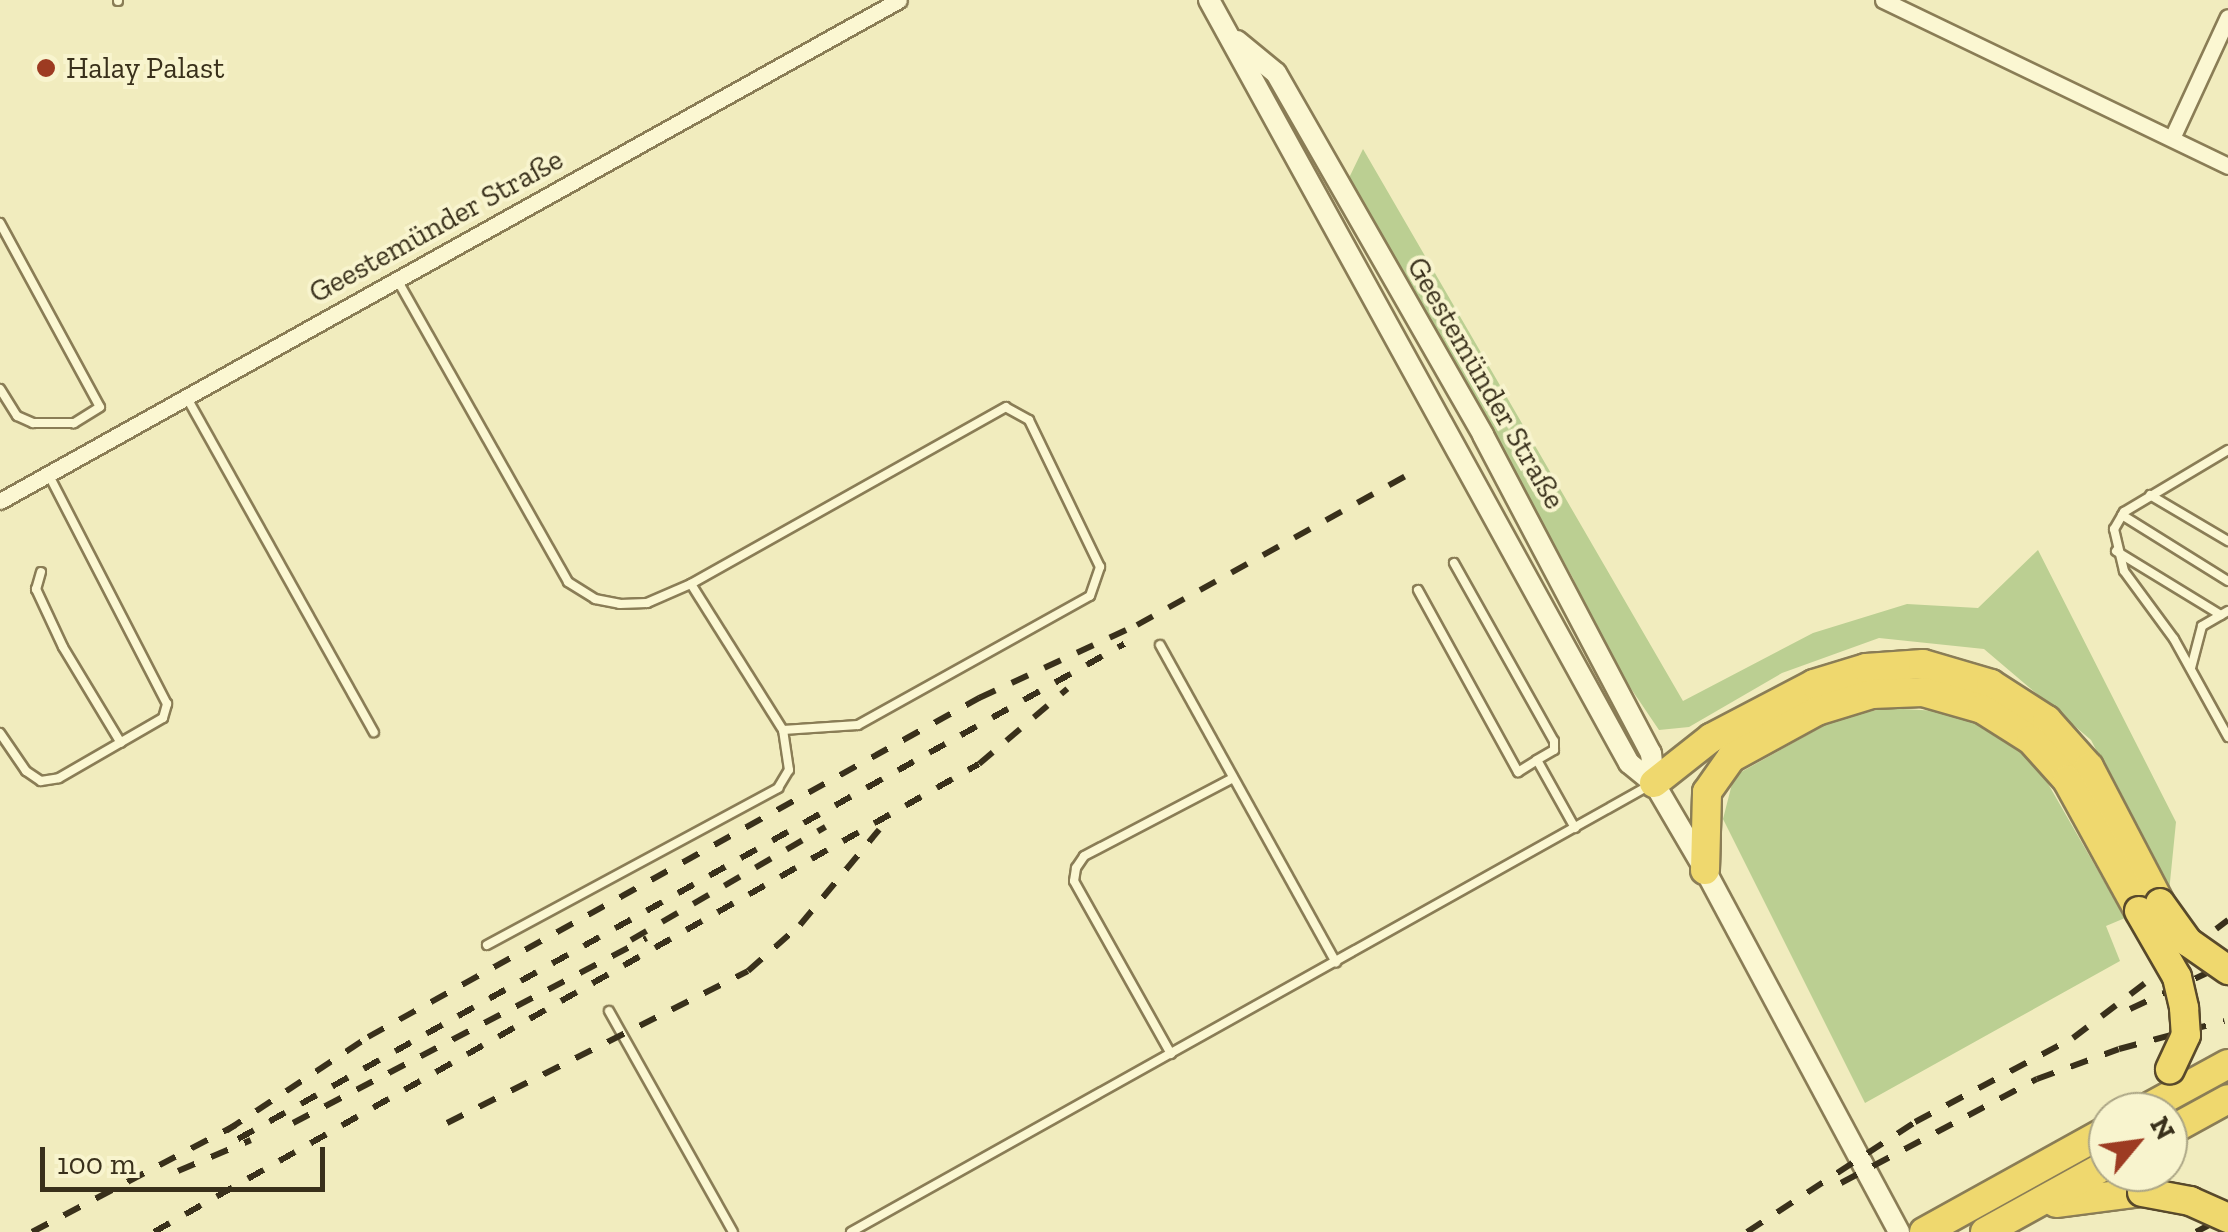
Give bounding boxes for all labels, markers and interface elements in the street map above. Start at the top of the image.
place label: Halay Palast [66,50,225,86]
marker: Halay Palast [35,57,57,79]
street label: Geestemünder Straße [303,141,569,311]
street label: Geestemünder Straße [1399,251,1573,515]
north arrow [2088,1092,2188,1192]
text: N [2143,1111,2183,1145]
scale bar [45,1127,330,1189]
text: 100 m [57,1146,136,1182]

